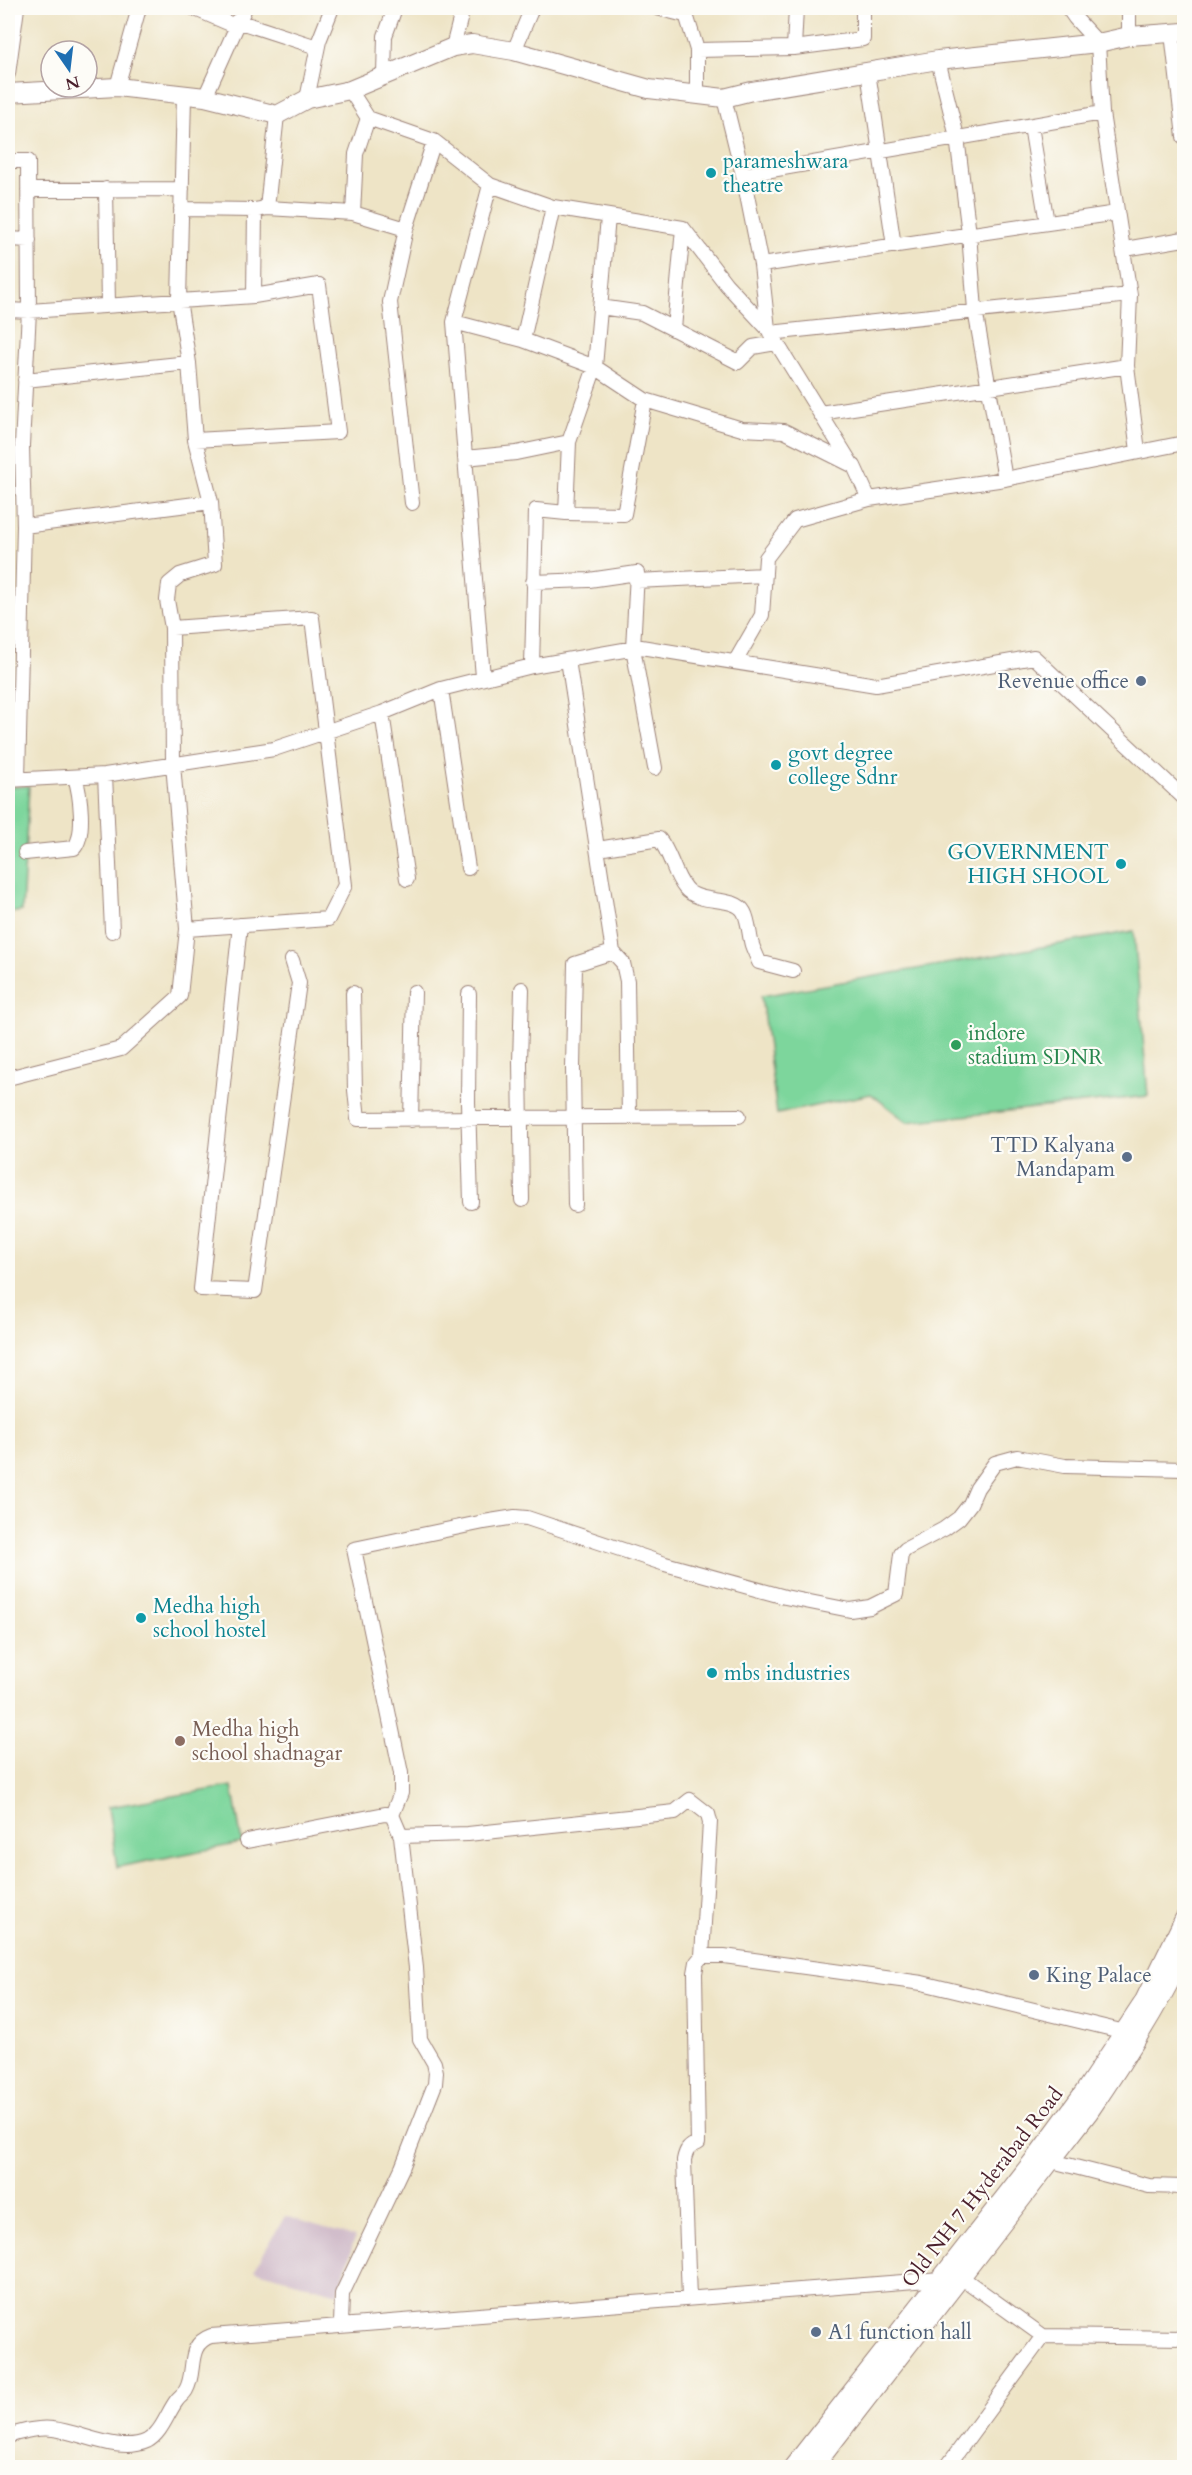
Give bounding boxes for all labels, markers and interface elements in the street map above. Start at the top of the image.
north arrow [39,39,99,99]
text: N [63,70,82,95]
place label: parameshwara theatre [723,147,848,200]
marker: parameshwara theatre [704,166,718,180]
place label: Revenue office [998,667,1129,696]
marker: Revenue office [1134,674,1148,688]
place label: govt degree college Sdnr [788,739,898,792]
marker: govt degree college Sdnr [769,758,783,772]
place label: GOVERNMENT HIGH SHOOL [947,838,1109,891]
marker: GOVERNMENT HIGH SHOOL [1114,857,1128,871]
place label: indore stadium SDNR [968,1019,1103,1072]
marker: indore stadium SDNR [949,1038,963,1052]
place label: TTD Kalyana Mandapam [990,1131,1115,1184]
marker: TTD Kalyana Mandapam [1120,1150,1134,1164]
place label: Medha high school hostel [153,1592,266,1645]
marker: Medha high school hostel [134,1611,148,1625]
place label: mbs industries [724,1659,850,1688]
marker: mbs industries [705,1666,719,1680]
place label: Medha high school shadnagar [192,1715,342,1768]
marker: Medha high school shadnagar [173,1734,187,1748]
place label: King Palace [1046,1961,1152,1990]
marker: King Palace [1027,1968,1041,1982]
street label: Old NH 7 Hyderabad Road [895,2081,1070,2294]
place label: A1 function hall [828,2318,972,2347]
marker: A1 function hall [809,2325,823,2339]

